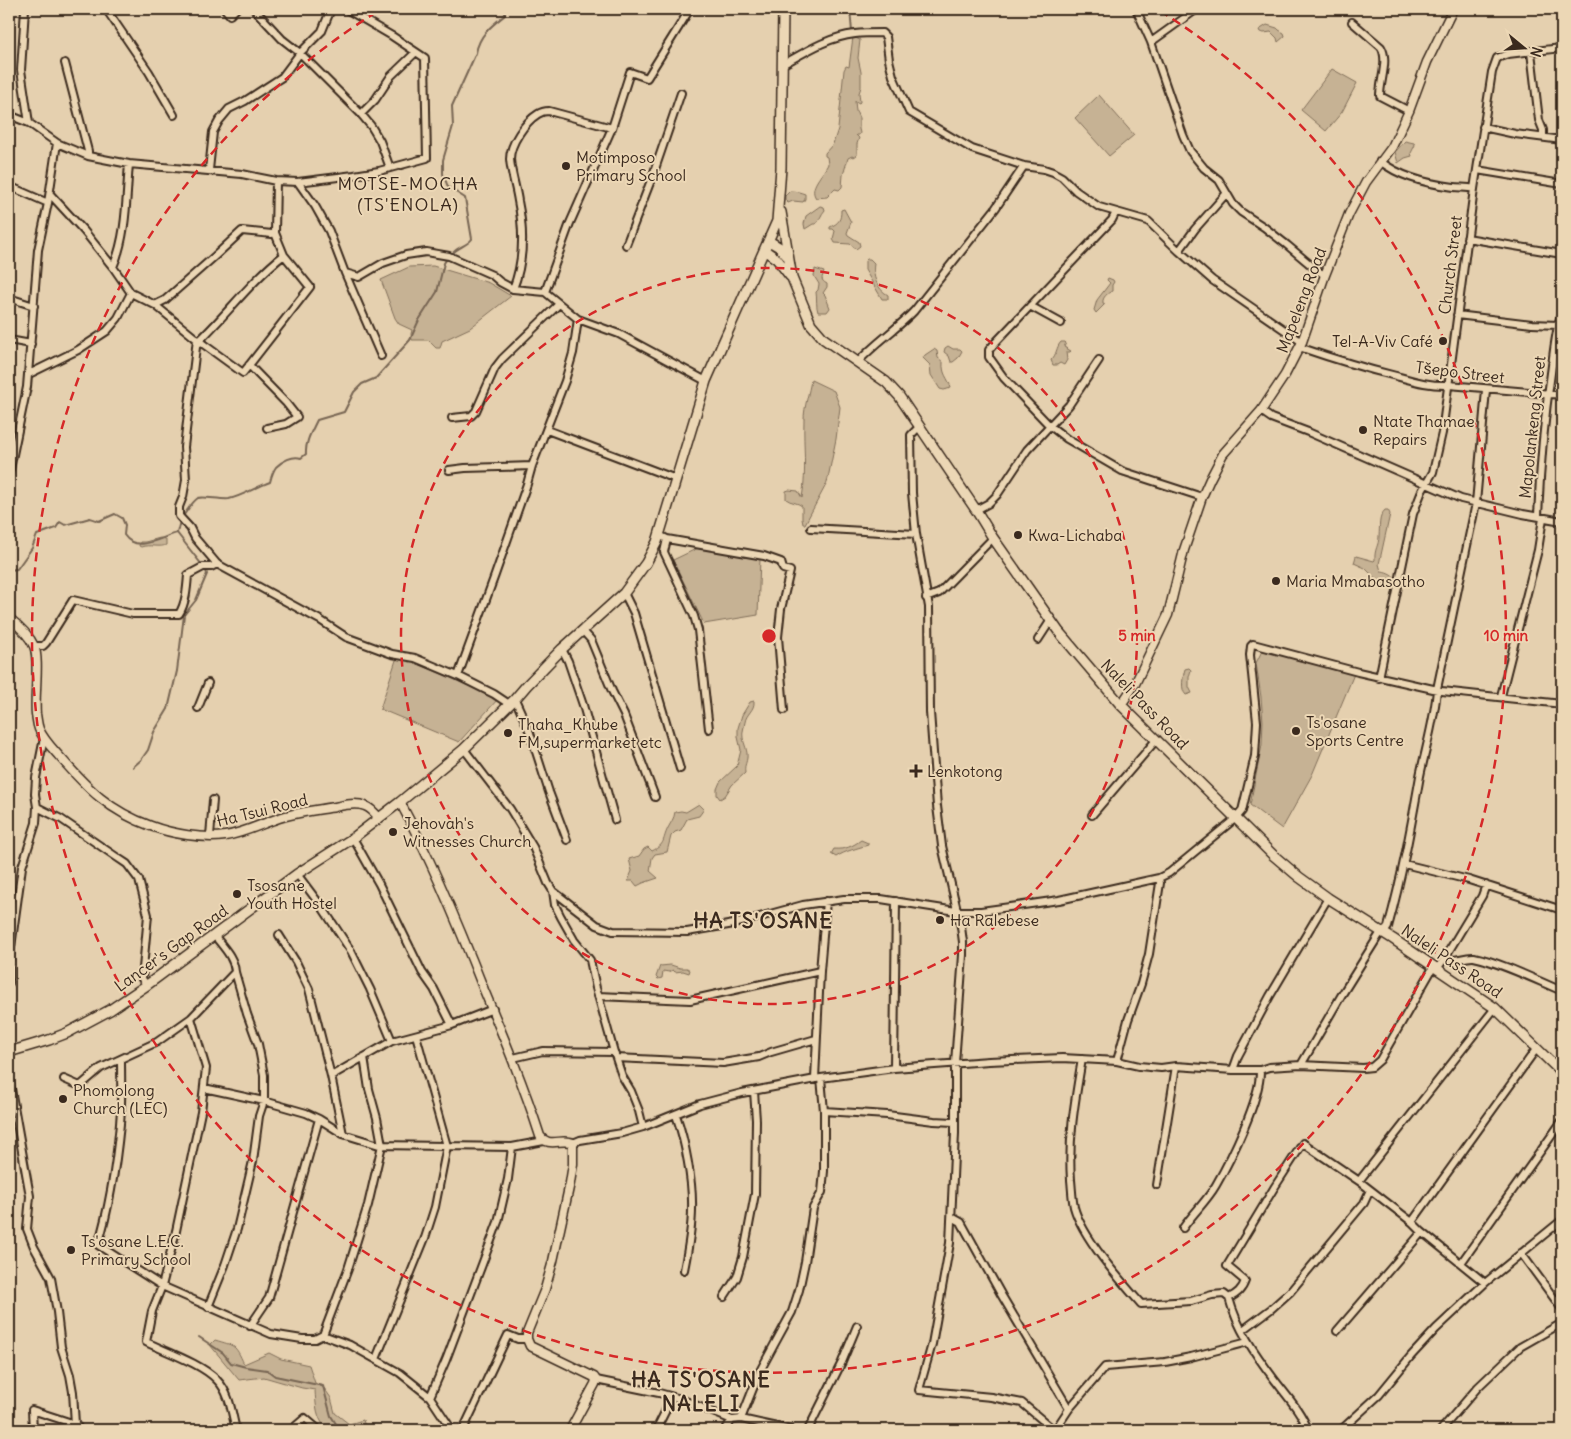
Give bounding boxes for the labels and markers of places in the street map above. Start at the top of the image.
place label: Motimposo Primary School [576,147,686,185]
marker: Motimposo Primary School [560,160,572,172]
place label: Tel-A-Viv Café [1332,331,1433,351]
marker: Tel-A-Viv Café [1437,335,1449,347]
place label: Ntate Thamae Repairs [1373,411,1475,449]
marker: Ntate Thamae Repairs [1357,424,1369,436]
place label: Kwa-Lichaba [1028,525,1122,545]
marker: Kwa-Lichaba [1012,529,1024,541]
place label: Maria Mmabasotho [1286,571,1425,591]
marker: Maria Mmabasotho [1270,575,1282,587]
centre of rings [760,627,778,645]
place label: Ts'osane Sports Centre [1306,712,1404,750]
place label: Thaha_Khube FM,supermarket etc [518,714,662,752]
marker: Ts'osane Sports Centre [1290,725,1302,737]
marker: Thaha_Khube FM,supermarket etc [502,727,514,739]
place label: Lenkotong [927,761,1003,781]
marker: Lenkotong [909,764,923,778]
place label: Jehovah's Witnesses Church [403,813,531,851]
marker: Jehovah's Witnesses Church [387,826,399,838]
place label: Tsosane Youth Hostel [247,875,337,913]
marker: Tsosane Youth Hostel [231,888,243,900]
place label: Ha Ralebese [950,910,1039,930]
marker: Ha Ralebese [934,914,946,926]
place label: Phomolong Church (LEC) [73,1080,168,1118]
marker: Phomolong Church (LEC) [57,1093,69,1105]
place label: Ts'osane L.E.C. Primary School [81,1231,191,1269]
marker: Ts'osane L.E.C. Primary School [65,1244,77,1256]

